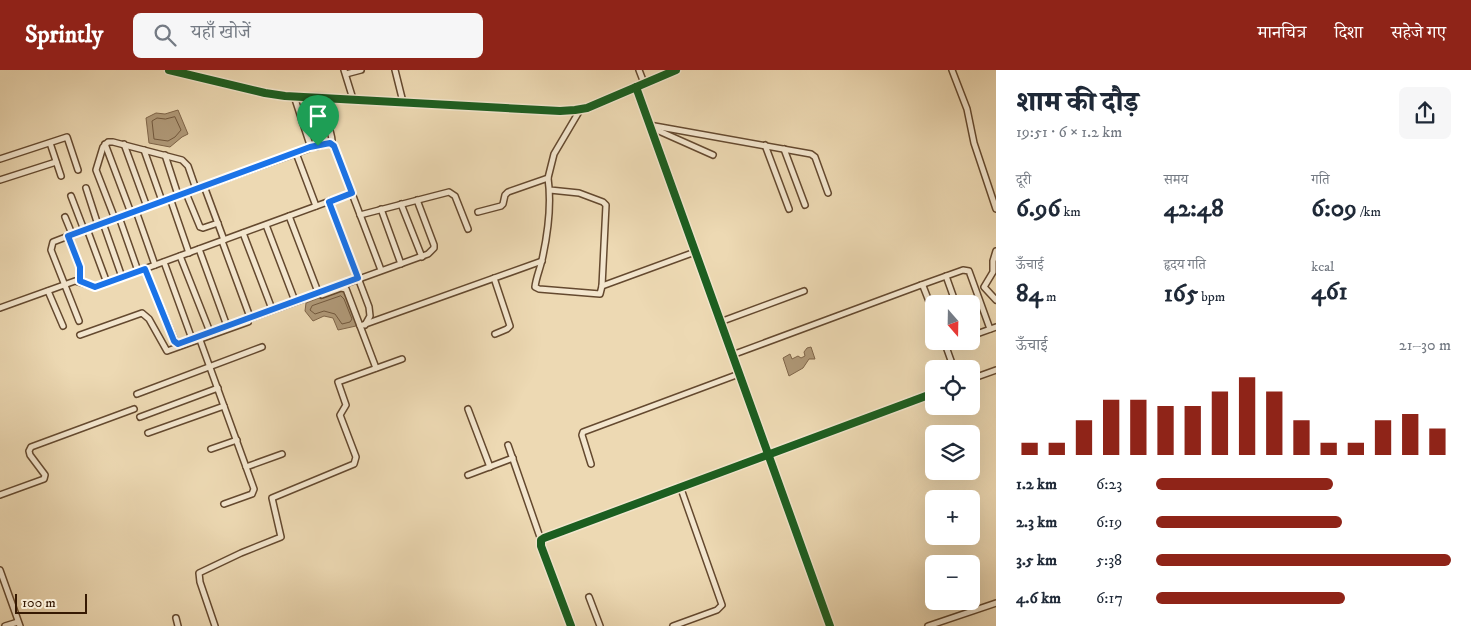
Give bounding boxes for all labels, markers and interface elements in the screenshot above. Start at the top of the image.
search box [133,13,483,58]
text: Sprintly [25,20,103,50]
icon: search [151,21,179,49]
text: यहाँ खोजें [191,21,251,44]
text: मानचित्र [1258,22,1306,44]
text: दिशा [1334,22,1363,44]
text: सहेजे गए [1391,22,1446,44]
text: शाम की दौड़ [1016,85,1139,120]
button: share [1399,87,1451,139]
pin [297,95,339,146]
icon: arrive [304,102,332,130]
text: 19:51 · 6 × 1.2 km [1016,122,1122,142]
text: दूरी [1016,171,1031,189]
text: समय [1164,171,1188,189]
text: गति [1311,171,1330,189]
text: 6.96 [1016,193,1060,224]
text: 42:48 [1164,193,1224,224]
text: 6:09 [1311,193,1357,224]
text: km [1060,203,1081,221]
text: /km [1357,203,1381,221]
text: ऊँचाई [1016,256,1044,274]
text: हृदय गति [1164,256,1206,274]
text: kcal [1311,258,1334,276]
text: 461 [1311,276,1348,307]
text: 84 [1016,278,1043,309]
text: 165 [1164,278,1198,309]
text: m [1043,288,1056,306]
text: bpm [1198,288,1225,306]
north arrow [925,295,980,350]
map controls [925,295,980,610]
text: ऊँचाई [1016,335,1048,355]
text: 21–30 m [1399,335,1451,355]
button: locate [925,360,980,415]
button: layers [925,425,980,480]
text: 1.2 km [1016,474,1057,494]
text: 6:23 [1096,474,1122,494]
button: + [925,490,980,545]
text: 2.3 km [1016,512,1057,532]
text: 6:19 [1096,512,1122,532]
text: 3.5 km [1016,550,1057,570]
text: 5:38 [1096,550,1122,570]
button: − [925,555,980,610]
text: 4.6 km [1016,588,1061,608]
text: 6:17 [1096,588,1123,608]
scale bar [15,591,88,614]
text: 100 m [22,594,56,612]

